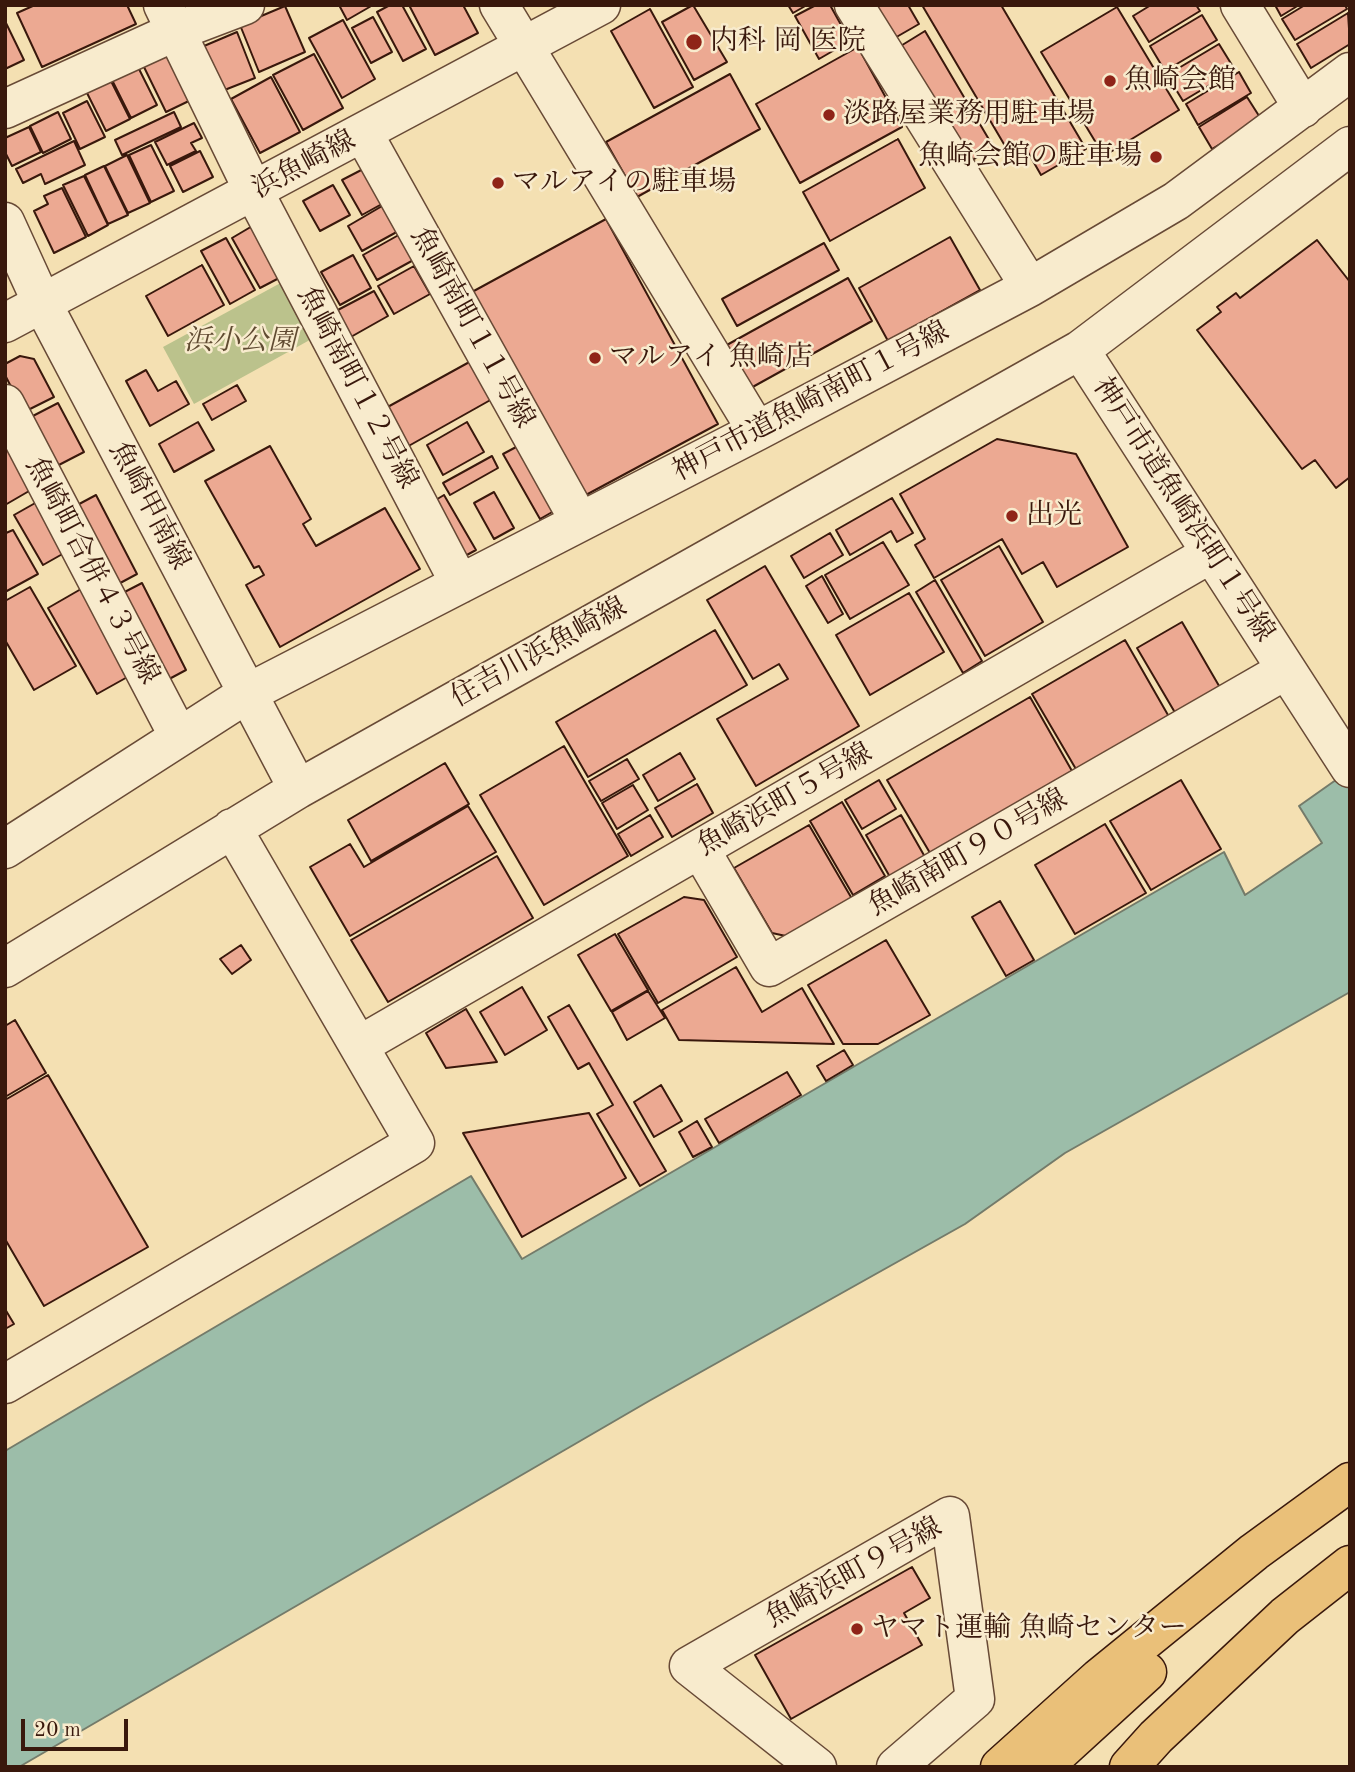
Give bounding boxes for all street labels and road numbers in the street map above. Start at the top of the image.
street label: 浜魚崎線 [247,124,361,206]
street label: 魚崎南町１１号線 [403,222,541,434]
street label: 魚崎南町１２号線 [290,281,424,495]
street label: 神戸市道魚崎南町１号線 [667,315,955,489]
street label: 神戸市道魚崎浜町１号線 [1085,372,1281,648]
street label: 魚崎甲南線 [101,436,197,576]
street label: 魚崎町合併４３号線 [18,452,166,690]
street label: 住吉川浜魚崎線 [445,591,633,715]
street label: 魚崎浜町５号線 [692,736,878,864]
street label: 魚崎南町９０号線 [863,782,1073,924]
street label: 魚崎浜町９号線 [760,1511,948,1635]

